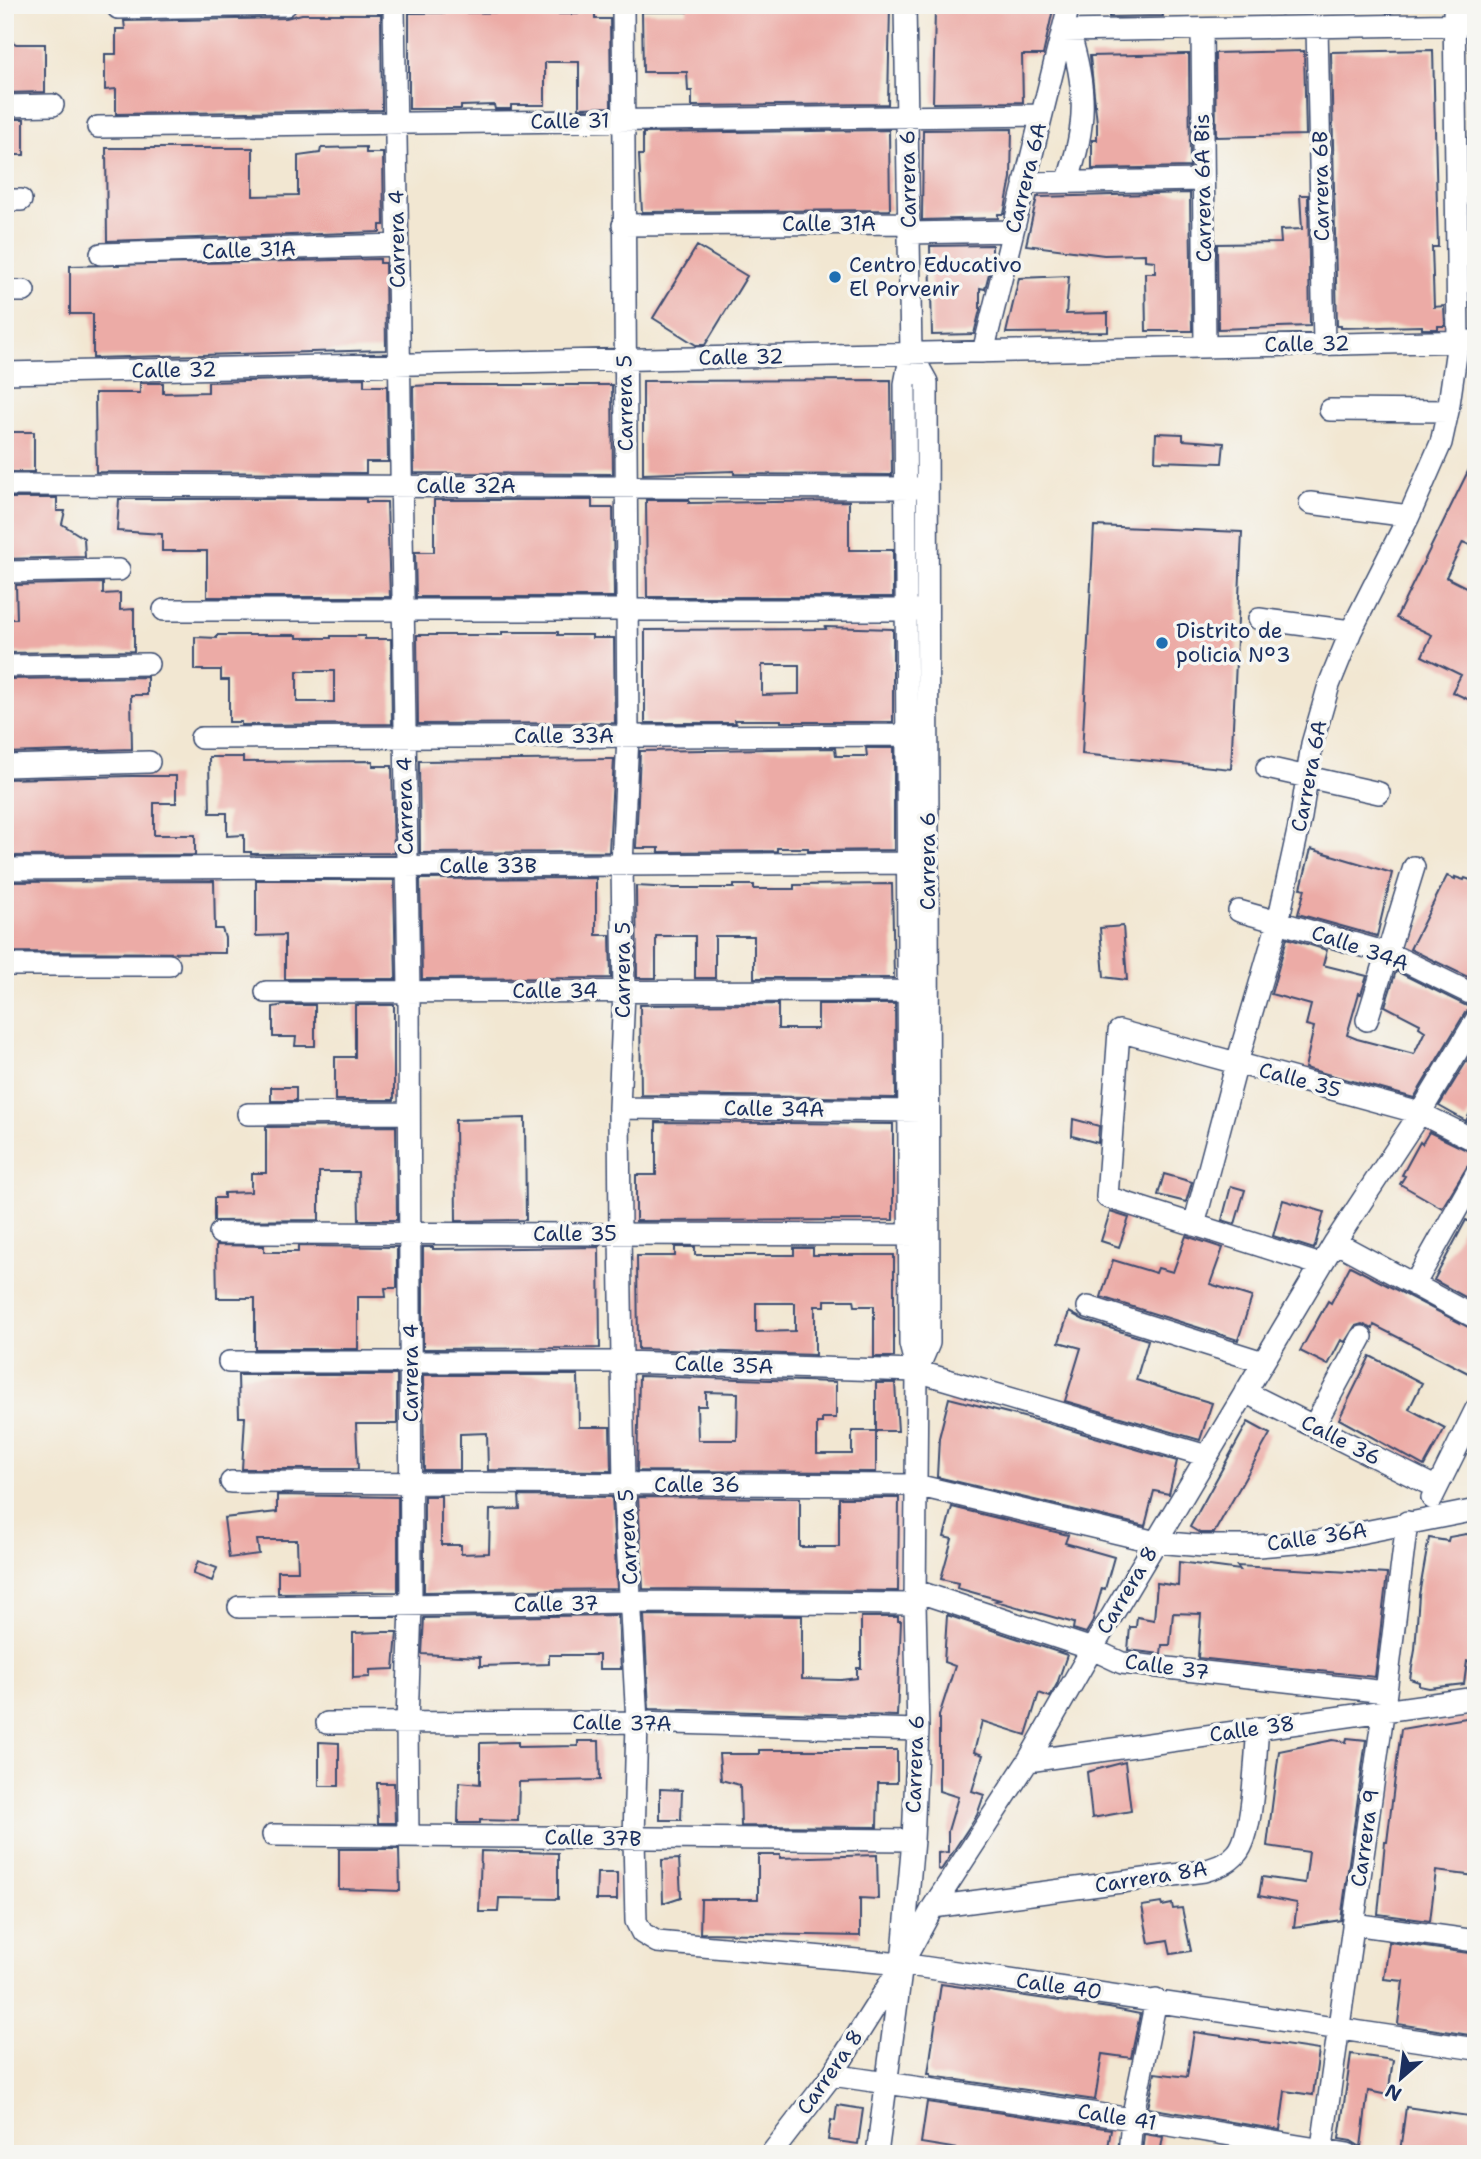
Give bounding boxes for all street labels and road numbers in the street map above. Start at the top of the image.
street label: Calle 31 [530,106,610,136]
street label: Carrera 6A Bis [1188,113,1218,263]
street label: Carrera 6A [999,120,1053,236]
street label: Carrera 6 [893,130,923,228]
street label: Carrera 6B [1306,130,1336,242]
street label: Carrera 4 [382,190,412,288]
street label: Calle 31A [782,210,876,238]
street label: Calle 31A [202,234,296,266]
street label: Calle 32 [1264,329,1350,359]
street label: Calle 32 [698,342,784,372]
street label: Carrera 5 [610,354,640,452]
street label: Calle 32 [131,355,217,385]
street label: Calle 32A [416,472,516,500]
street label: Carrera 6A [1284,718,1334,834]
street label: Calle 33A [514,722,614,750]
street label: Carrera 4 [390,757,420,855]
street label: Carrera 6 [914,812,942,910]
street label: Calle 33B [439,852,537,880]
street label: Calle 34A [1308,918,1412,978]
street label: Carrera 5 [609,922,637,1018]
street label: Calle 34 [512,977,598,1005]
street label: Calle 35 [1256,1056,1344,1104]
street label: Calle 34A [723,1094,825,1124]
street label: Calle 35 [533,1220,617,1248]
street label: Carrera 4 [397,1324,425,1422]
street label: Calle 35A [674,1349,774,1381]
street label: Calle 36 [1296,1408,1386,1472]
street label: Calle 36 [654,1471,740,1499]
street label: Carrera 5 [611,1488,645,1586]
street label: Calle 36A [1265,1516,1369,1558]
street label: Carrera 8 [1090,1541,1164,1639]
street label: Calle 37 [513,1589,599,1619]
street label: Calle 37 [1123,1647,1211,1687]
street label: Calle 37A [572,1708,672,1738]
street label: Calle 38 [1208,1709,1296,1749]
street label: Carrera 6 [899,1714,931,1814]
street label: Carrera 9 [1344,1787,1386,1889]
street label: Calle 37B [544,1823,642,1853]
street label: Carrera 8A [1093,1854,1209,1900]
street label: Calle 40 [1014,1966,1104,2006]
street label: Carrera 8 [790,2024,870,2120]
street label: Calle 41 [1076,2097,1158,2137]

